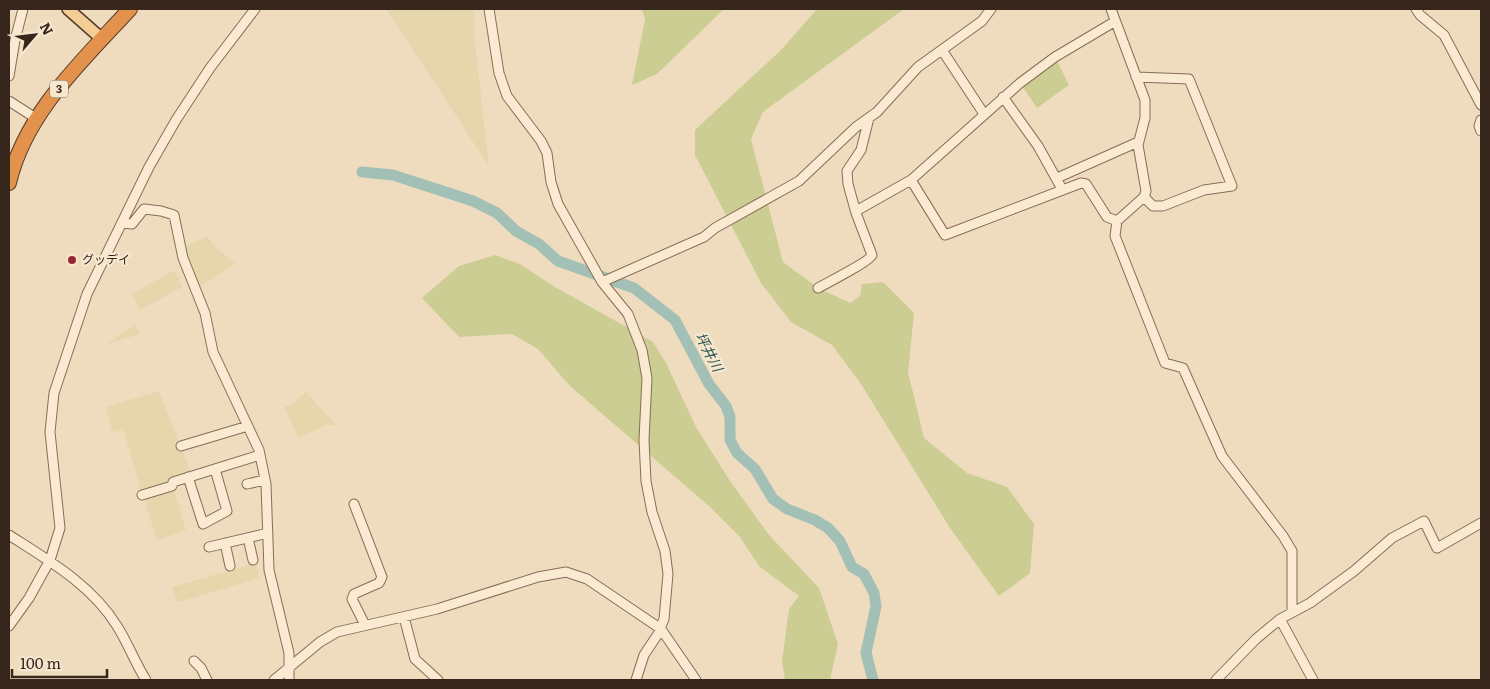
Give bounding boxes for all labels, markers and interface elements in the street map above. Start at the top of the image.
north arrow [10,10,60,60]
text: N [36,19,59,39]
road number: 3 [50,80,68,98]
place label: グッデイ [82,250,130,268]
marker: グッデイ [66,254,78,266]
water label: 坪井川 [691,328,730,377]
scale bar [12,646,108,678]
text: 100 m [20,651,61,674]

